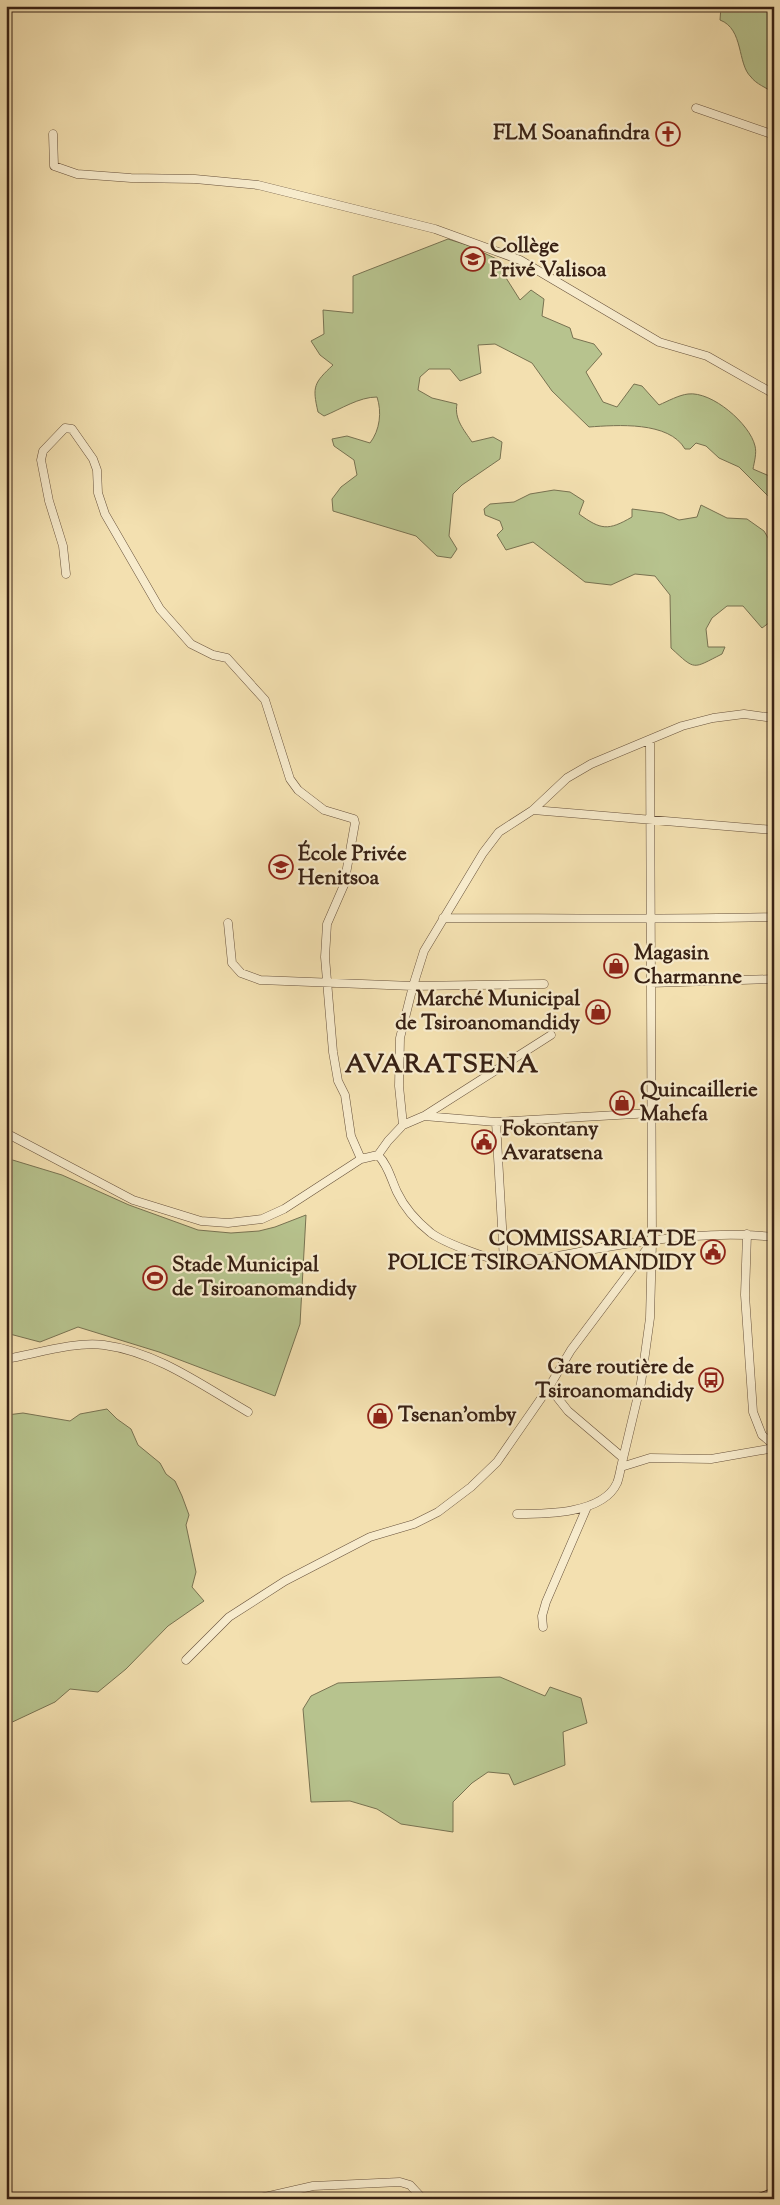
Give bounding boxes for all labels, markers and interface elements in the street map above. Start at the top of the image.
place label: FLM Soanafindra [493,119,650,149]
church icon: FLM Soanafindra [655,121,681,147]
place label: Collège Privé Valisoa [490,232,607,286]
school or university icon: Collège Privé Valisoa [460,246,486,272]
place label: École Privée Henitsoa [298,840,407,894]
school or university icon: École Privée Henitsoa [268,854,294,880]
place label: Magasin Charmanne [634,939,742,993]
shop icon: Magasin Charmanne [603,953,629,979]
place label: Marché Municipal de Tsiroanomandidy [395,985,581,1039]
shop icon: Marché Municipal de Tsiroanomandidy [585,999,611,1025]
district label: AVARATSENA [345,1047,539,1084]
place label: Quincaillerie Mahefa [640,1076,758,1130]
shop icon: Quincaillerie Mahefa [609,1090,635,1116]
place label: Fokontany Avaratsena [502,1115,603,1169]
public building icon: Fokontany Avaratsena [471,1129,497,1155]
place label: COMMISSARIAT DE POLICE TSIROANOMANDIDY [388,1225,696,1279]
public building icon: COMMISSARIAT DE POLICE TSIROANOMANDIDY [700,1239,726,1265]
place label: Stade Municipal de Tsiroanomandidy [172,1251,357,1305]
sports icon: Stade Municipal de Tsiroanomandidy [142,1265,168,1291]
place label: Gare routière de Tsiroanomandidy [535,1353,695,1407]
bus stop icon: Gare routière de Tsiroanomandidy [698,1367,724,1393]
place label: Tsenan'omby [398,1401,517,1431]
shop icon: Tsenan'omby [367,1403,393,1429]

